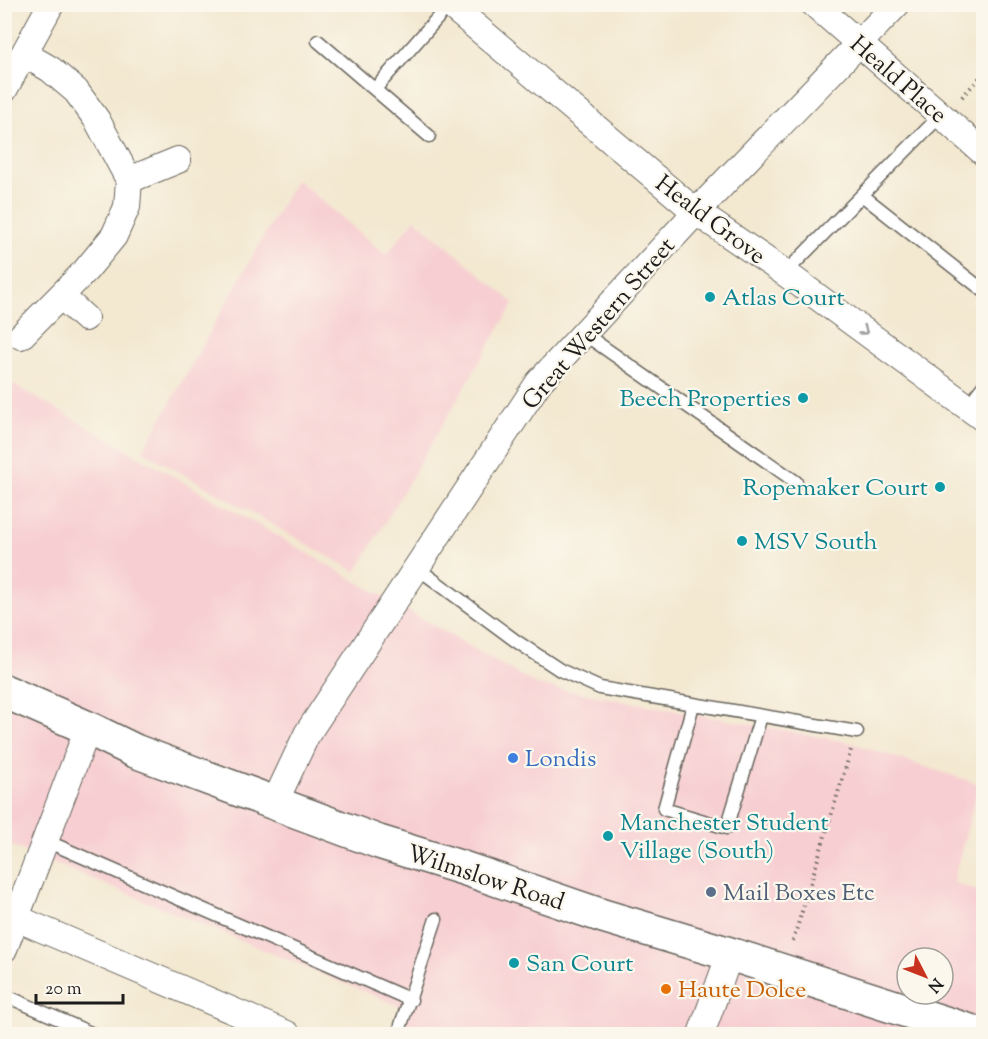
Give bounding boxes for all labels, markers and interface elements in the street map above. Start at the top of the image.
street label: Heald Place [841,29,954,132]
street label: Heald Grove [647,168,772,273]
street label: Great Western Street [515,231,684,418]
place label: Atlas Court [722,282,845,316]
marker: Atlas Court [703,290,717,304]
one-way arrow [857,324,868,335]
place label: Beech Properties [619,383,791,417]
marker: Beech Properties [796,391,810,405]
place label: Ropemaker Court [742,472,928,506]
marker: Ropemaker Court [933,480,947,494]
place label: MSV South [754,526,878,560]
marker: MSV South [735,534,749,548]
place label: Londis [525,743,596,777]
marker: Londis [506,751,520,765]
place label: Manchester Student Village (South) [620,807,829,869]
marker: Manchester Student Village (South) [601,829,615,843]
street label: Wilmslow Road [402,837,569,921]
place label: Mail Boxes Etc [723,877,875,911]
marker: Mail Boxes Etc [704,885,718,899]
north arrow [895,946,955,1006]
place label: San Court [526,948,634,982]
marker: San Court [507,956,521,970]
scale bar [36,967,123,1005]
text: N [921,972,947,997]
place label: Haute Dolce [678,974,807,1008]
text: 20 m [45,977,82,1003]
marker: Haute Dolce [659,982,673,996]

